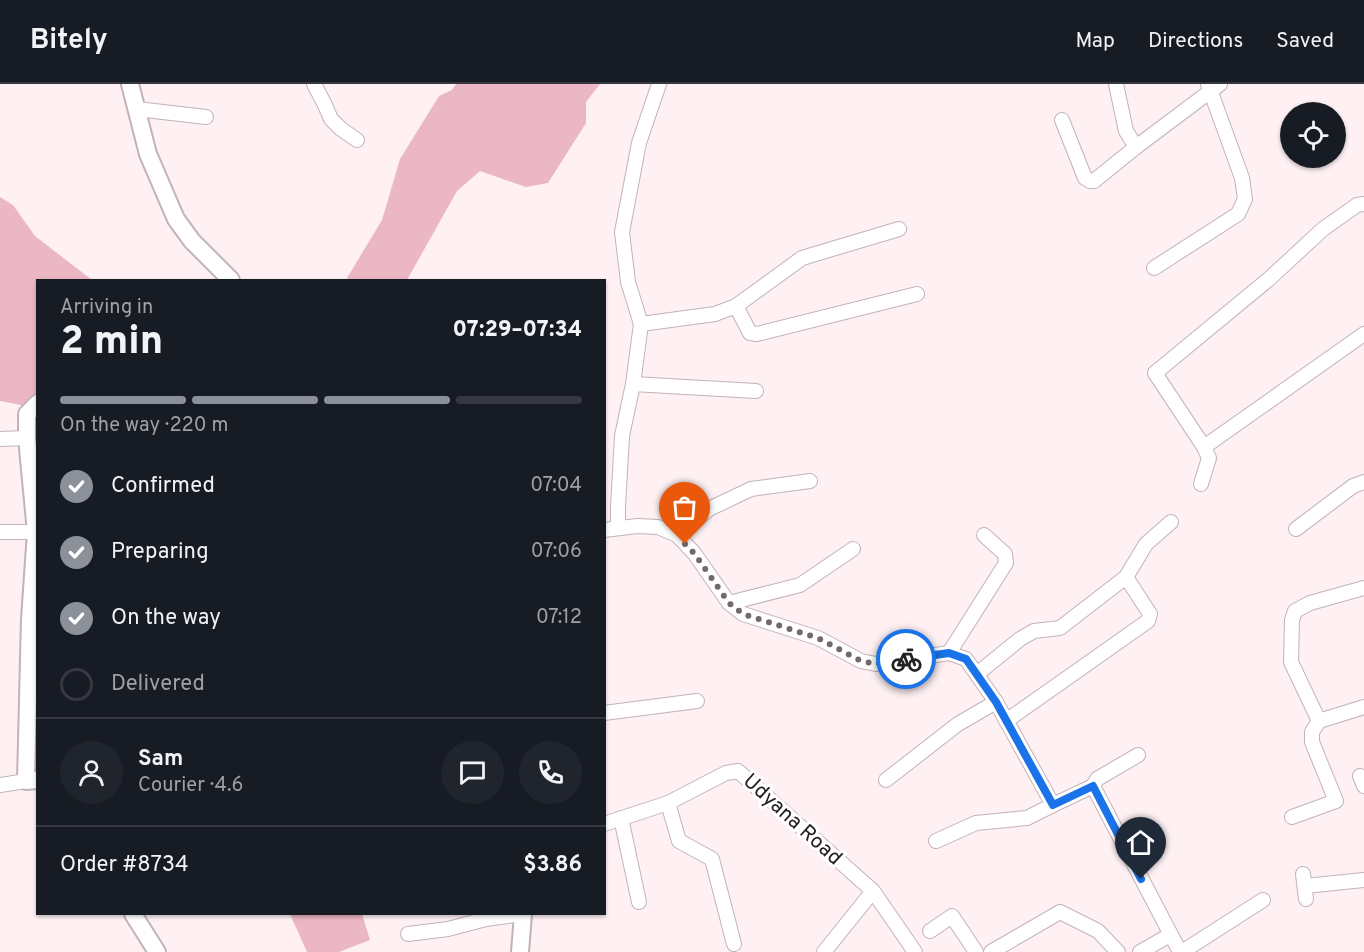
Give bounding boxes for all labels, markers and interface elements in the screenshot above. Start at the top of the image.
text: Bitely [30,23,108,59]
text: Map [1075,28,1115,55]
text: Directions [1148,28,1243,55]
text: Saved [1276,28,1334,55]
map controls [1280,102,1346,168]
button: locate [1280,102,1346,168]
text: Arriving in [60,295,153,321]
text: 07:29–07:34 [453,317,582,344]
text: 2 min [60,319,163,368]
text: On the way · 220 m [60,413,228,439]
icon: check [60,470,93,503]
text: Confirmed [111,473,215,500]
text: 07:04 [530,473,582,499]
pin [659,482,710,544]
icon: bag [668,491,701,524]
icon: check [60,536,93,569]
text: Preparing [111,539,209,566]
text: 07:06 [531,539,582,565]
icon: check [60,602,93,635]
text: On the way [111,605,221,632]
text: 07:12 [536,605,582,631]
courier [876,629,936,689]
icon: bike [890,643,923,676]
text: Delivered [111,671,205,698]
button: person [60,741,123,804]
button: chat [441,741,504,804]
button: phone [519,741,582,804]
text: Sam [138,746,183,773]
street label: Udyana Road [737,768,847,872]
text: Courier · 4.6 [138,773,243,799]
pin [1115,817,1166,879]
icon: home [1124,826,1157,859]
text: Order #8734 [60,852,189,879]
text: $3.86 [523,852,582,879]

